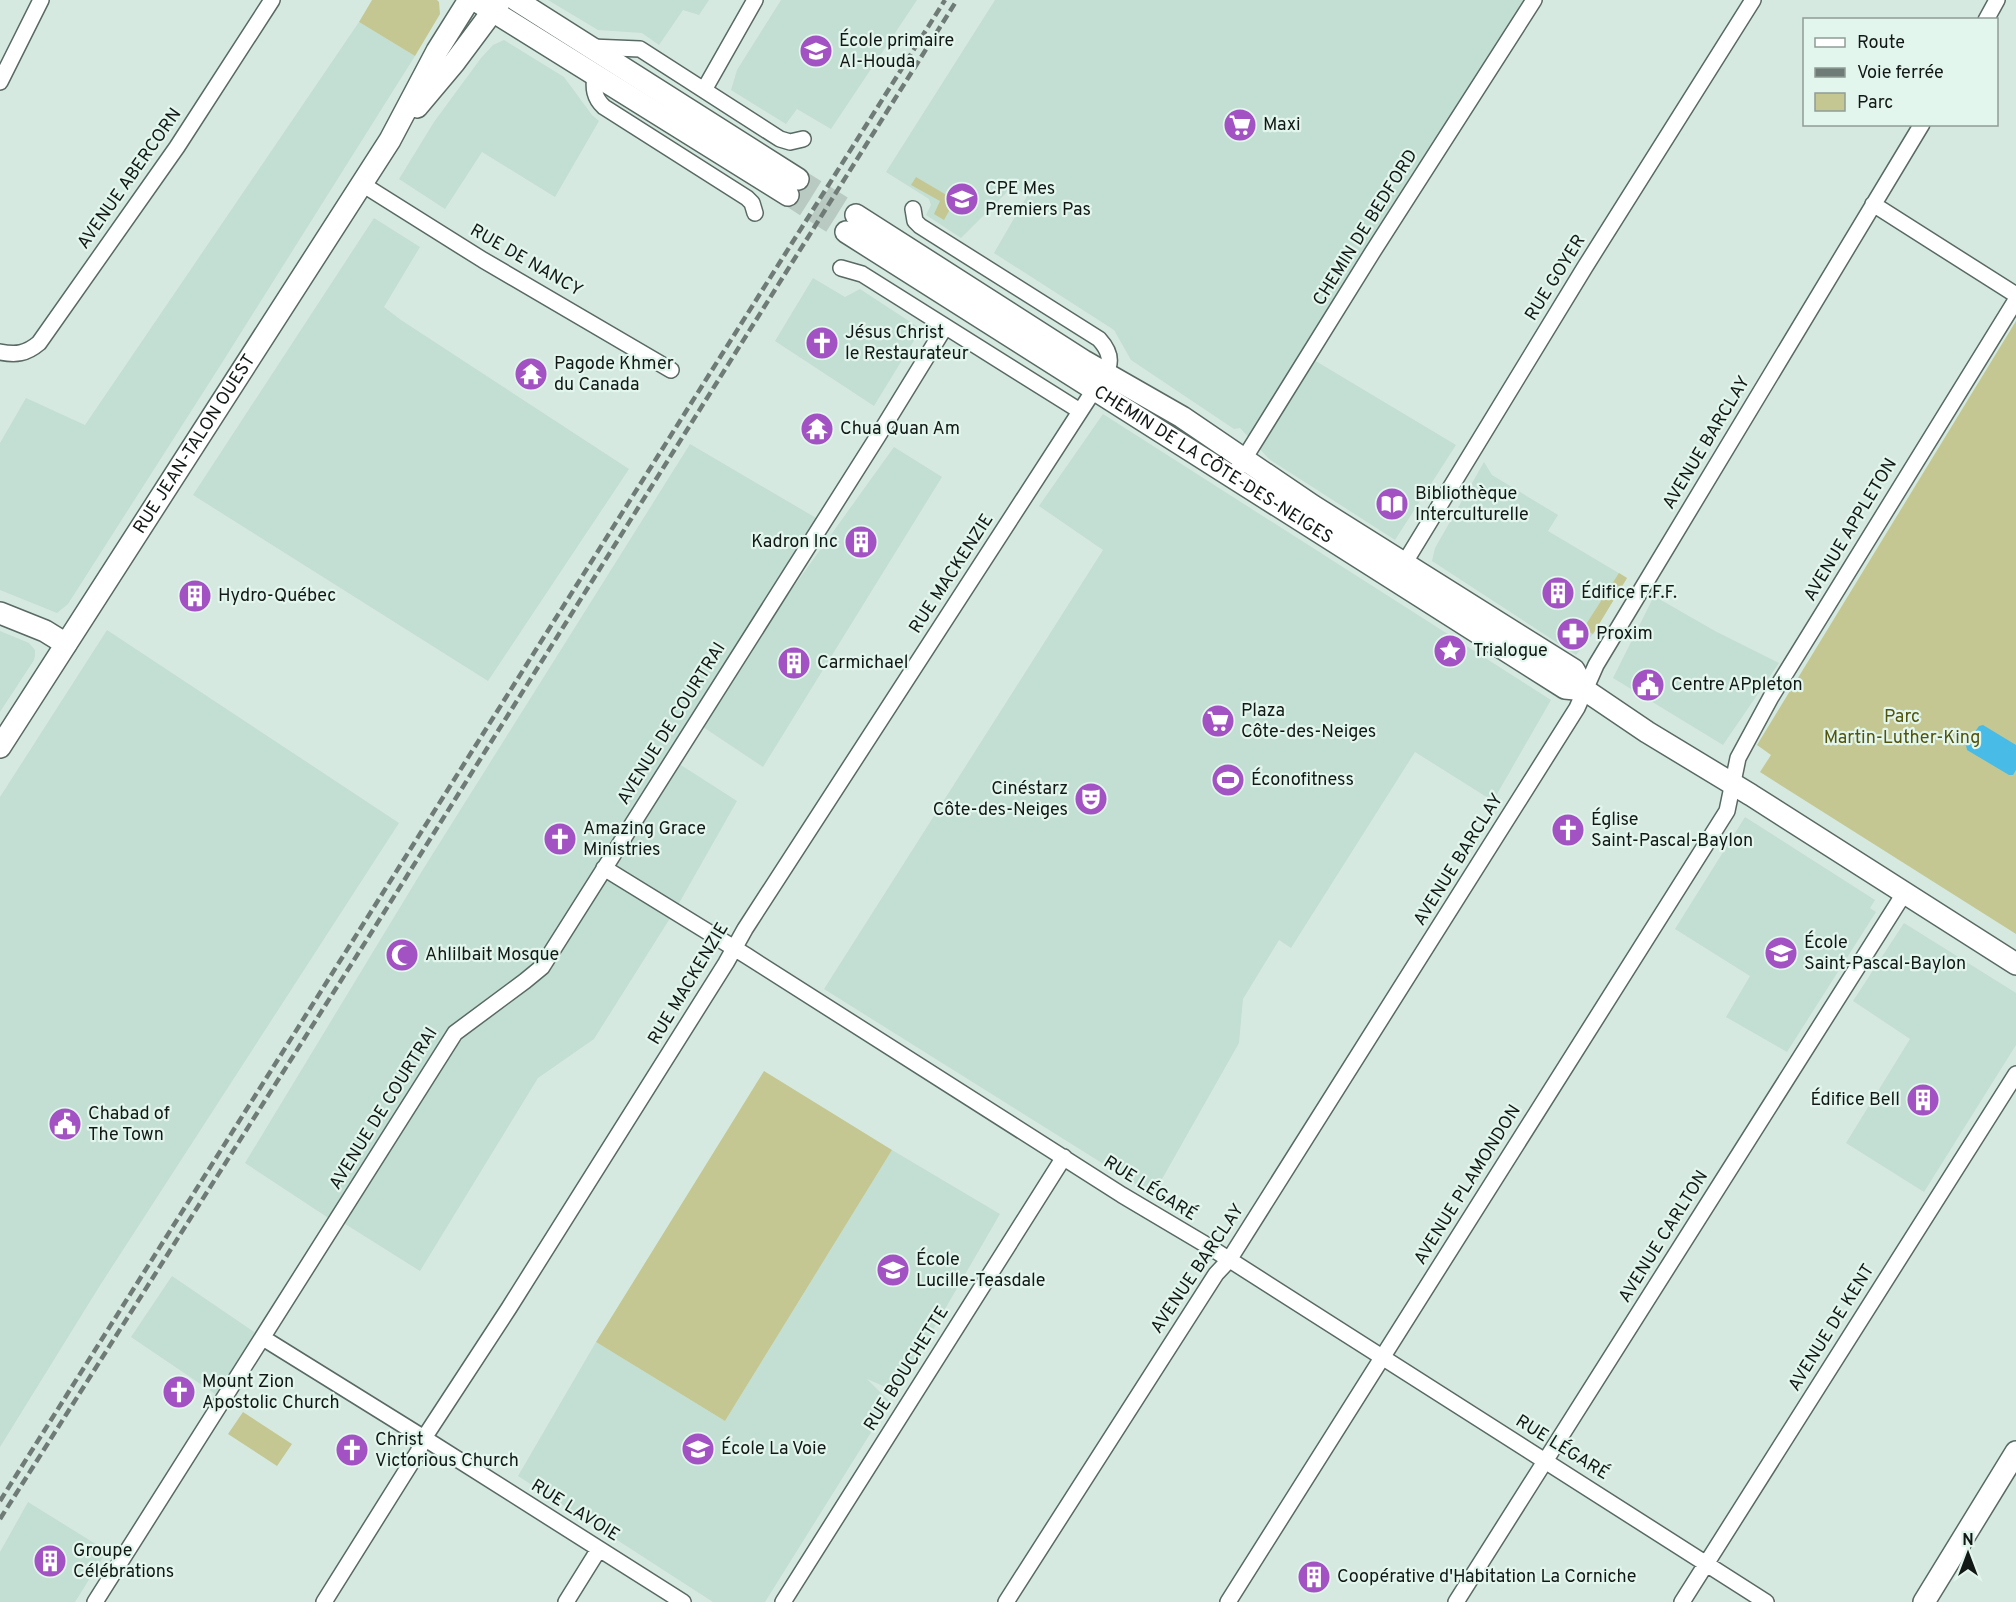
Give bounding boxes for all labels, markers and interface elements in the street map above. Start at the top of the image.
legend [1803,18,1998,126]
place label: École primaire Al-Houda [839,28,954,74]
text: Route [1857,32,1905,55]
school or university icon: École primaire Al-Houda [798,33,834,69]
text: Voie ferrée [1857,62,1944,85]
text: Parc [1857,92,1893,115]
street label: AVENUE ABERCORN [73,104,187,254]
supermarket icon: Maxi [1222,107,1258,143]
place label: Maxi [1263,114,1301,137]
street label: CHEMIN DE BEDFORD [1308,145,1424,311]
place label: CPE Mes Premiers Pas [985,178,1091,222]
school or university icon: CPE Mes Premiers Pas [944,181,980,217]
street label: RUE DE NANCY [466,219,586,303]
street label: RUE GOYER [1520,230,1592,326]
place label: Jésus Christ le Restaurateur [845,322,969,366]
church icon: Jésus Christ le Restaurateur [804,325,840,361]
street label: RUE JEAN-TALON OUEST [128,350,261,538]
place label: Pagode Khmer du Canada [554,353,674,397]
temple icon: Pagode Khmer du Canada [513,356,549,392]
street label: AVENUE BARCLAY [1658,372,1756,514]
street label: CHEMIN DE LA CÔTE-DES-NEIGES [1089,381,1337,549]
temple icon: Chua Quan Am [799,411,835,447]
place label: Chua Quan Am [840,418,960,441]
street label: AVENUE APPLETON [1799,454,1903,606]
place label: Bibliothèque Interculturelle [1415,483,1529,527]
library icon: Bibliothèque Interculturelle [1374,486,1410,522]
street label: RUE MACKENZIE [905,510,999,638]
building icon: Kadron Inc [843,524,879,560]
place label: Kadron Inc [751,531,838,554]
building icon: Édifice F.F.F. [1540,575,1576,611]
building icon: Hydro-Québec [177,578,213,614]
place label: Édifice F.F.F. [1581,580,1677,605]
place label: Hydro-Québec [218,585,336,608]
pharmacy icon: Proxim [1555,616,1591,652]
place label: Proxim [1596,623,1653,646]
place icon: Trialogue [1432,633,1468,669]
street label: AVENUE DE COURTRAI [613,638,731,810]
place label: Trialogue [1473,640,1548,663]
building icon: Carmichael [776,645,812,681]
place label: Carmichael [817,652,908,675]
public building icon: Centre APpleton [1630,667,1666,703]
place label: Centre APpleton [1671,674,1803,697]
place label: Plaza Côte-des-Neiges [1241,700,1376,744]
supermarket icon: Plaza Côte-des-Neiges [1200,703,1236,739]
park label: Parc Martin-Luther-King [1824,706,1980,750]
sports icon: Éconofitness [1210,762,1246,798]
place label: Éconofitness [1251,767,1354,792]
place label: Cinéstarz Côte-des-Neiges [933,778,1068,822]
theatre icon: Cinéstarz Côte-des-Neiges [1073,781,1109,817]
street label: AVENUE BARCLAY [1409,790,1509,930]
place label: Église Saint-Pascal-Baylon [1591,807,1753,853]
church icon: Église Saint-Pascal-Baylon [1550,812,1586,848]
place label: Amazing Grace Ministries [583,818,706,862]
church icon: Amazing Grace Ministries [542,821,578,857]
street label: RUE MACKENZIE [643,919,735,1049]
place label: École Saint-Pascal-Baylon [1804,930,1966,976]
school or university icon: École Saint-Pascal-Baylon [1763,935,1799,971]
mosque icon: Ahlilbait Mosque [384,937,420,973]
place label: Ahlilbait Mosque [425,944,559,967]
street label: AVENUE DE COURTRAI [325,1023,443,1195]
building icon: Édifice Bell [1905,1082,1941,1118]
place label: Édifice Bell [1810,1087,1900,1112]
street label: AVENUE PLAMONDON [1409,1101,1527,1269]
place label: Chabad of The Town [88,1103,170,1147]
public building icon: Chabad of The Town [47,1106,83,1142]
street label: RUE LÉGARÉ [1099,1149,1202,1227]
street label: AVENUE CARLTON [1614,1166,1714,1308]
street label: AVENUE BARCLAY [1146,1200,1250,1338]
place label: École Lucille-Teasdale [916,1247,1045,1293]
school or university icon: École Lucille-Teasdale [875,1252,911,1288]
street label: AVENUE DE KENT [1784,1260,1880,1396]
street label: RUE BOUCHETTE [859,1302,955,1436]
place label: Mount Zion Apostolic Church [202,1371,340,1415]
church icon: Mount Zion Apostolic Church [161,1374,197,1410]
street label: RUE LÉGARÉ [1511,1408,1614,1486]
place label: Christ Victorious Church [375,1429,519,1473]
school or university icon: École La Voie [680,1431,716,1467]
church icon: Christ Victorious Church [334,1432,370,1468]
place label: École La Voie [721,1436,826,1461]
street label: RUE LAVOIE [526,1475,624,1547]
north arrow [1938,1524,1998,1584]
text: N [1962,1531,1974,1551]
place label: Groupe Célébrations [73,1540,174,1584]
building icon: Groupe Célébrations [32,1543,68,1579]
building icon: Coopérative d'Habitation La Corniche [1296,1559,1332,1595]
place label: Coopérative d'Habitation La Corniche [1337,1566,1637,1589]

